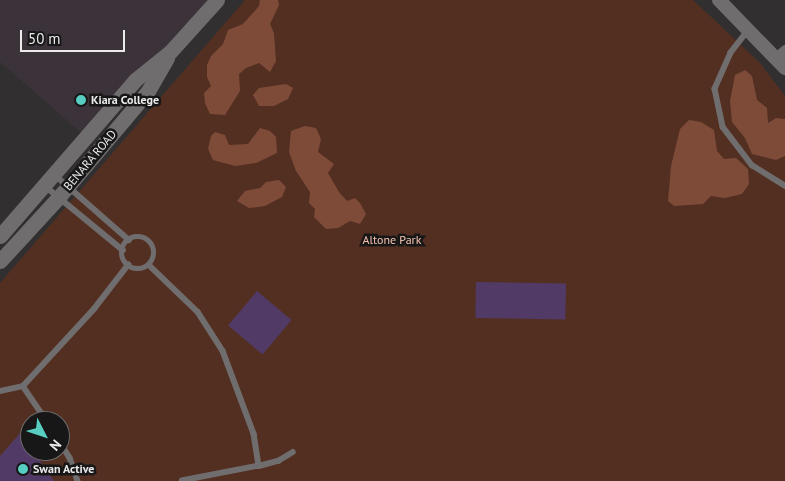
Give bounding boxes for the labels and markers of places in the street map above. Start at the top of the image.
place label: Kiara College [91,93,159,107]
marker: Kiara College [75,94,87,106]
place label: Swan Active [33,462,95,476]
marker: Swan Active [17,463,29,475]

